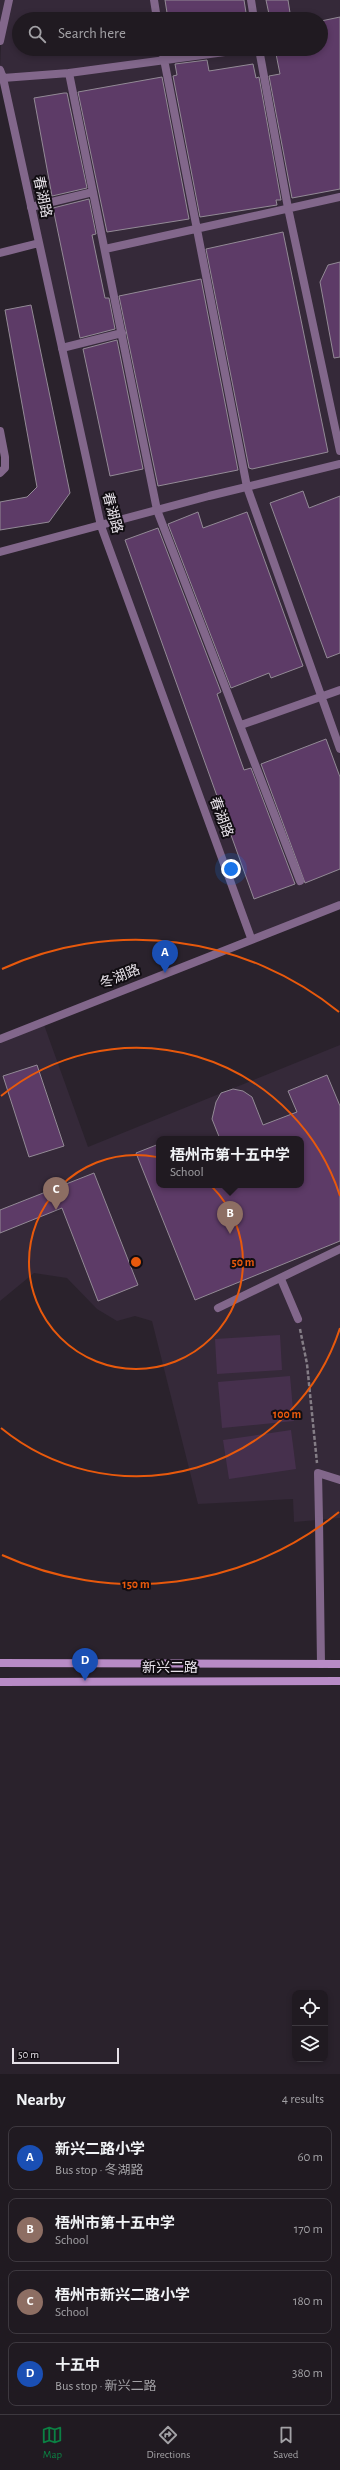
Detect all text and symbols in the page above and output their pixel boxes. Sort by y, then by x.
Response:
search box [12,12,328,56]
icon: search [26,23,48,45]
text: Search here [58,26,126,41]
street label: 春湖路 [31,175,54,219]
street label: 春湖路 [100,491,125,535]
street label: 春湖路 [207,795,236,839]
your location [221,859,241,879]
pin: A [152,940,178,973]
street label: 冬湖路 [98,962,142,991]
popup [156,1136,304,1188]
text: 梧州市第十五中学 [170,1148,290,1163]
text: School [170,1166,204,1179]
pin: C [43,1177,69,1210]
pin: B [217,1201,243,1234]
centre of rings [129,1255,143,1269]
text: 50 m [232,1256,255,1268]
text: 100 m [273,1408,301,1420]
text: 150 m [122,1578,150,1590]
pin: D [72,1648,98,1681]
street label: 新兴二路 [142,1660,198,1675]
map controls [292,1990,328,2062]
button: locate [292,1990,328,2026]
button: layers [292,2026,328,2062]
scale bar [12,2046,119,2065]
text: 50 m [18,2049,39,2060]
text: Nearby [16,2091,66,2108]
text: 4 results [282,2093,324,2106]
text: 新兴二路小学 [55,2142,145,2157]
text: A [26,2151,34,2164]
text: 60 m [297,2151,323,2164]
text: Bus stop · 冬湖路 [55,2164,144,2177]
text: 梧州市第十五中学 [55,2216,175,2231]
text: B [26,2223,34,2236]
text: 170 m [294,2223,323,2236]
text: School [55,2234,89,2247]
text: 梧州市新兴二路小学 [55,2288,190,2303]
text: C [27,2295,33,2308]
text: 180 m [293,2295,323,2308]
text: School [55,2306,89,2319]
text: 十五中 [55,2358,100,2373]
text: D [26,2367,34,2380]
text: 380 m [292,2367,323,2380]
text: Bus stop · 新兴二路 [55,2380,157,2393]
tab: Map [41,2424,63,2461]
tab: Directions [146,2424,190,2461]
tab: Saved [273,2424,298,2461]

